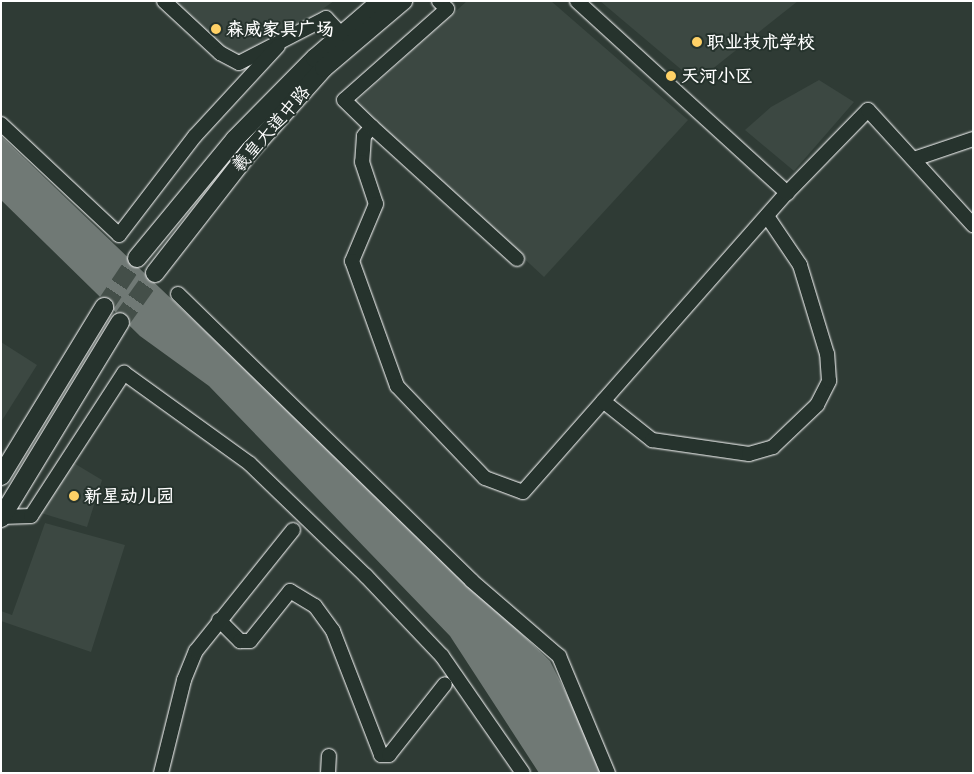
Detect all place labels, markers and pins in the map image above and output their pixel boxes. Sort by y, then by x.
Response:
place label: 森威家具广场 [226,18,334,40]
marker: 森威家具广场 [210,23,222,35]
place label: 职业技术学校 [707,31,815,53]
marker: 职业技术学校 [691,36,703,48]
place label: 天河小区 [681,65,753,87]
marker: 天河小区 [665,70,677,82]
place label: 新星动儿园 [84,485,174,507]
marker: 新星动儿园 [68,490,80,502]

